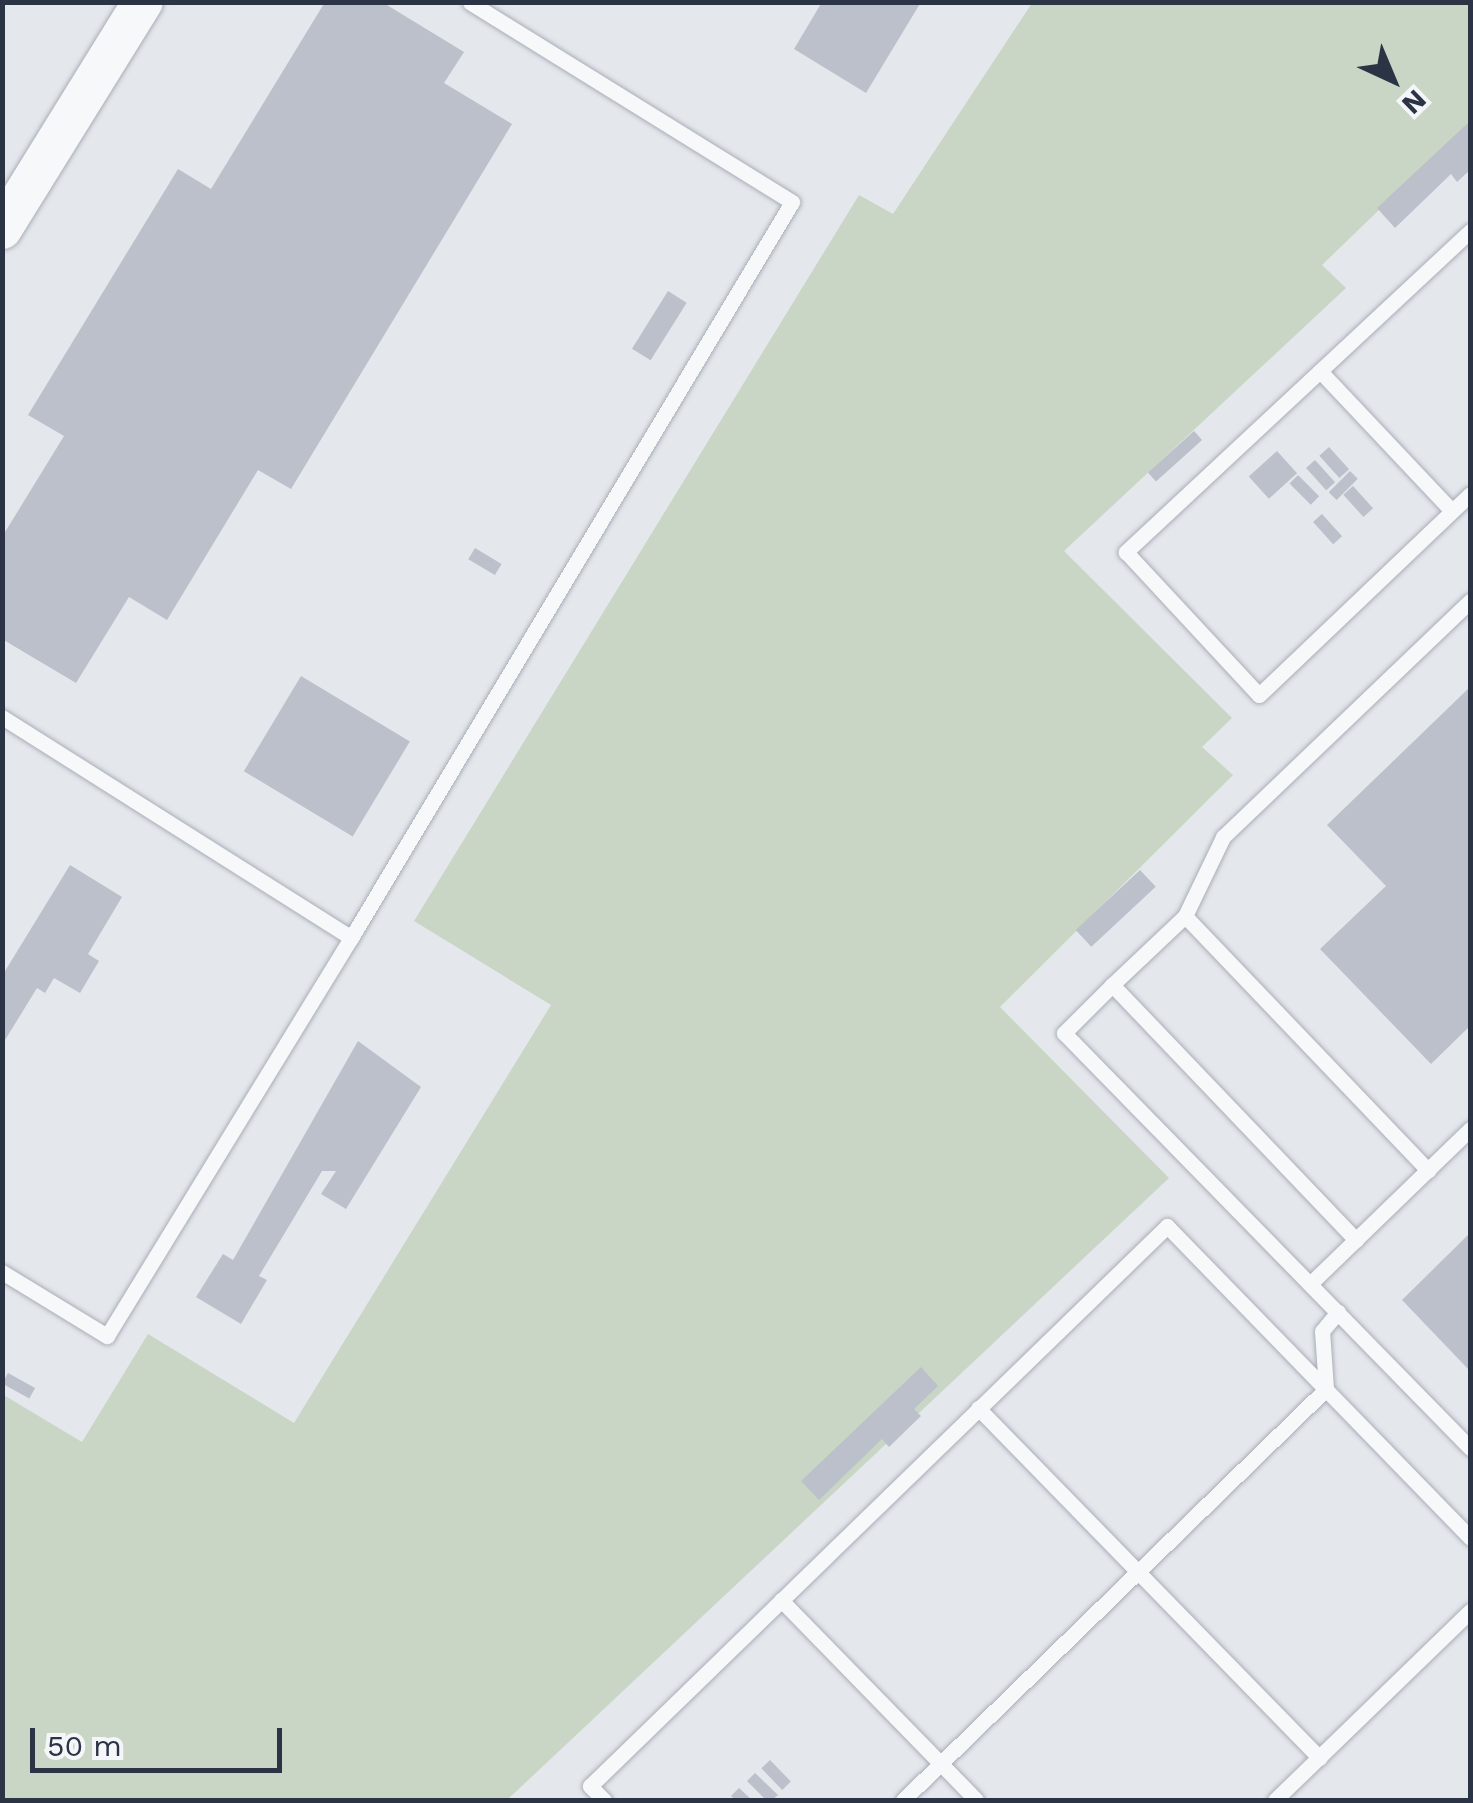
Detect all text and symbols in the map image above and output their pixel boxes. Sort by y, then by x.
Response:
north arrow [1343,30,1443,130]
text: N [1395,83,1433,121]
scale bar [35,1708,288,1770]
text: 50 m [47,1728,122,1763]

